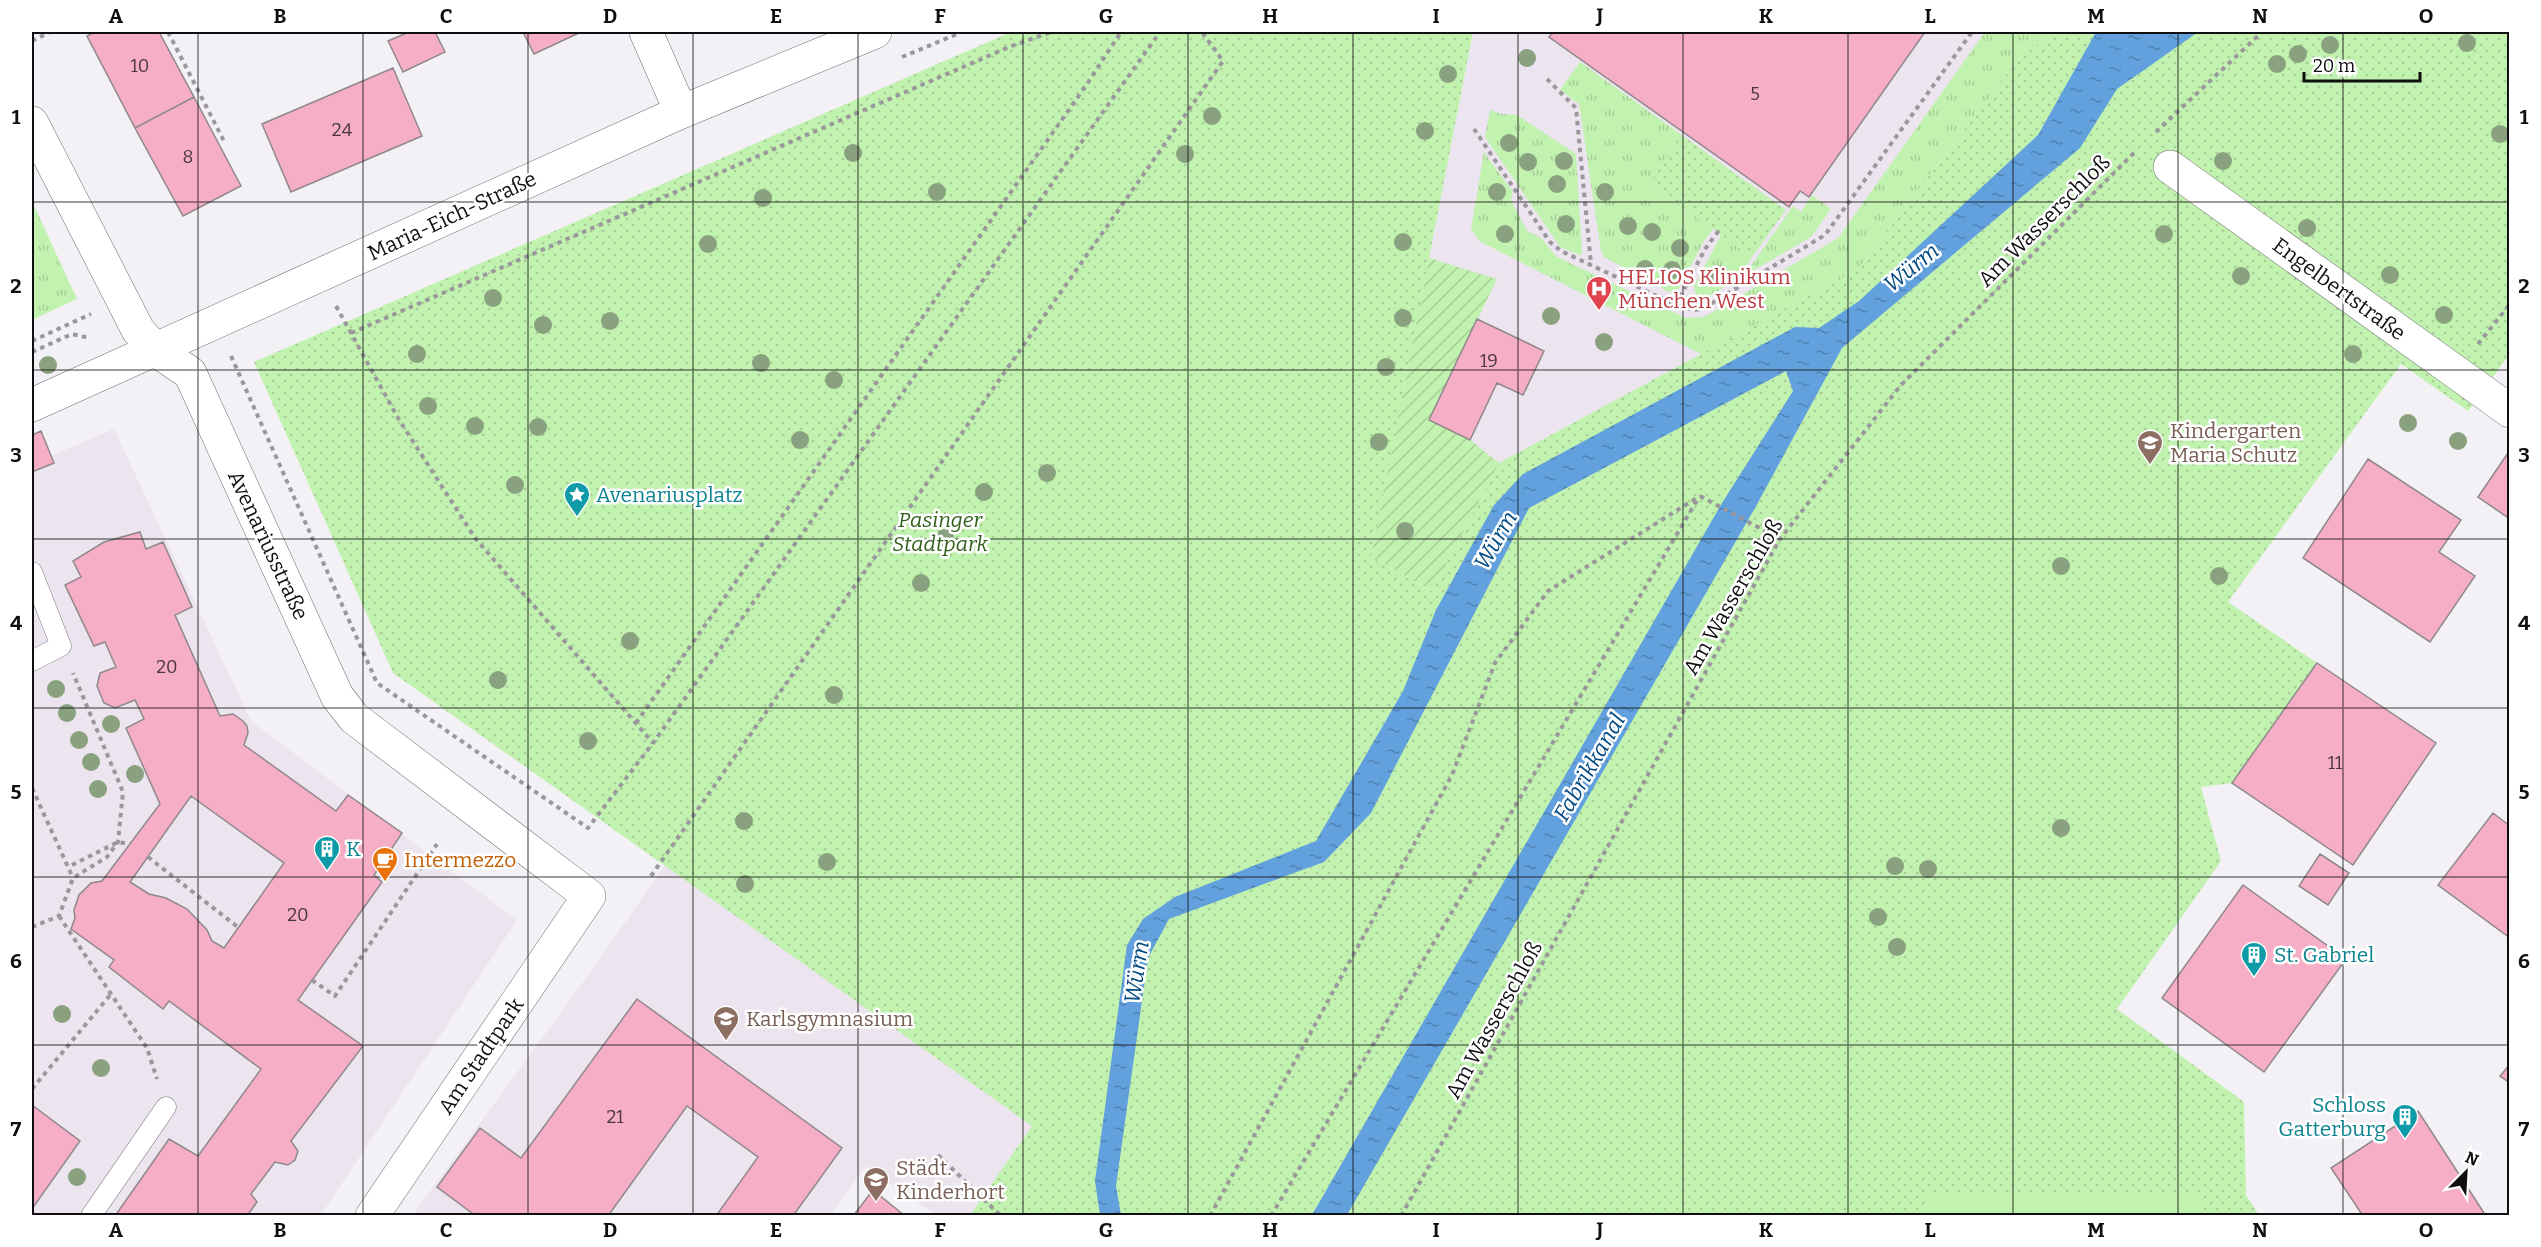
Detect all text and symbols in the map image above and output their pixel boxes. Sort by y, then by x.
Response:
text: A [109,4,124,28]
text: B [274,4,287,28]
text: C [440,4,452,28]
text: D [603,4,617,28]
text: E [770,4,782,28]
text: F [934,4,946,28]
text: G [1099,4,1113,28]
text: H [1262,4,1278,28]
text: I [1432,4,1440,28]
text: J [1596,4,1604,28]
text: K [1759,4,1774,28]
text: L [1924,4,1936,28]
text: M [2087,4,2105,28]
text: N [2252,4,2268,28]
text: O [2419,4,2433,28]
scale bar [2304,45,2420,83]
house number: 10 [131,55,149,77]
text: 20 m [2313,55,2355,77]
house number: 5 [1750,83,1760,105]
text: 1 [12,105,21,129]
text: 1 [2520,105,2529,129]
house number: 24 [332,119,353,141]
house number: 8 [183,146,193,168]
street label: Am Wasserschloß [1973,149,2116,292]
street label: Maria-Eich-Straße [364,166,540,266]
street label: Engelbertstraße [2267,232,2411,346]
water label: Würm [1878,237,1944,298]
place label: HELIOS Klinikum München West [1618,264,1790,314]
text: 2 [10,274,22,298]
hospital icon: HELIOS Klinikum München West [1584,274,1614,312]
text: 2 [2518,274,2530,298]
house number: 19 [1480,350,1498,372]
place label: Kindergarten Maria Schutz [2170,418,2301,468]
school or university icon: Kindergarten Maria Schutz [2135,428,2165,466]
text: 3 [10,443,22,467]
text: 3 [2518,443,2530,467]
street label: Avenariusstraße [222,466,314,624]
place icon: Avenariusplatz [562,480,592,518]
place label: Avenariusplatz [596,482,743,508]
water label: Würm [1468,506,1523,574]
park label: Pasinger Stadtpark [892,507,988,557]
street label: Am Wasserschloß [1678,514,1788,680]
text: 4 [10,611,22,635]
text: 4 [2518,611,2530,635]
house number: 20 [156,656,178,678]
water label: Fabrikkanal [1548,709,1631,826]
house number: 11 [2328,752,2343,774]
text: 5 [11,780,22,804]
text: 5 [2519,780,2530,804]
building icon: K [312,834,342,872]
place label: K [346,836,361,862]
cafe icon: Intermezzo [370,845,400,883]
place label: Intermezzo [404,847,516,873]
house number: 20 [287,904,309,926]
street label: Am Wasserschloß [1440,937,1548,1103]
water label: Würm [1118,939,1155,1005]
building icon: St. Gabriel [2239,940,2269,978]
place label: St. Gabriel [2274,942,2374,968]
text: 6 [10,949,22,973]
text: 6 [2518,949,2530,973]
street label: Am Stadtpark [433,993,530,1119]
school or university icon: Karlsgymnasium [711,1004,741,1042]
place label: Karlsgymnasium [746,1006,913,1032]
place label: Schloss Gatterburg [2278,1092,2386,1142]
building icon: Schloss Gatterburg [2390,1102,2420,1140]
house number: 21 [606,1106,624,1128]
text: 7 [11,1117,22,1141]
text: 7 [2519,1117,2530,1141]
north arrow [2436,1142,2496,1202]
text: N [2462,1148,2481,1170]
place label: Städt. Kinderhort [896,1155,1005,1205]
school or university icon: Städt. Kinderhort [861,1165,891,1203]
text: A [109,1218,124,1242]
text: B [274,1218,287,1242]
text: C [440,1218,452,1242]
text: D [603,1218,617,1242]
text: E [770,1218,782,1242]
text: F [934,1218,946,1242]
text: G [1099,1218,1113,1242]
text: H [1262,1218,1278,1242]
text: I [1432,1218,1440,1242]
text: J [1596,1218,1604,1242]
text: K [1759,1218,1774,1242]
text: L [1924,1218,1936,1242]
text: M [2087,1218,2105,1242]
text: N [2252,1218,2268,1242]
text: O [2419,1218,2433,1242]

